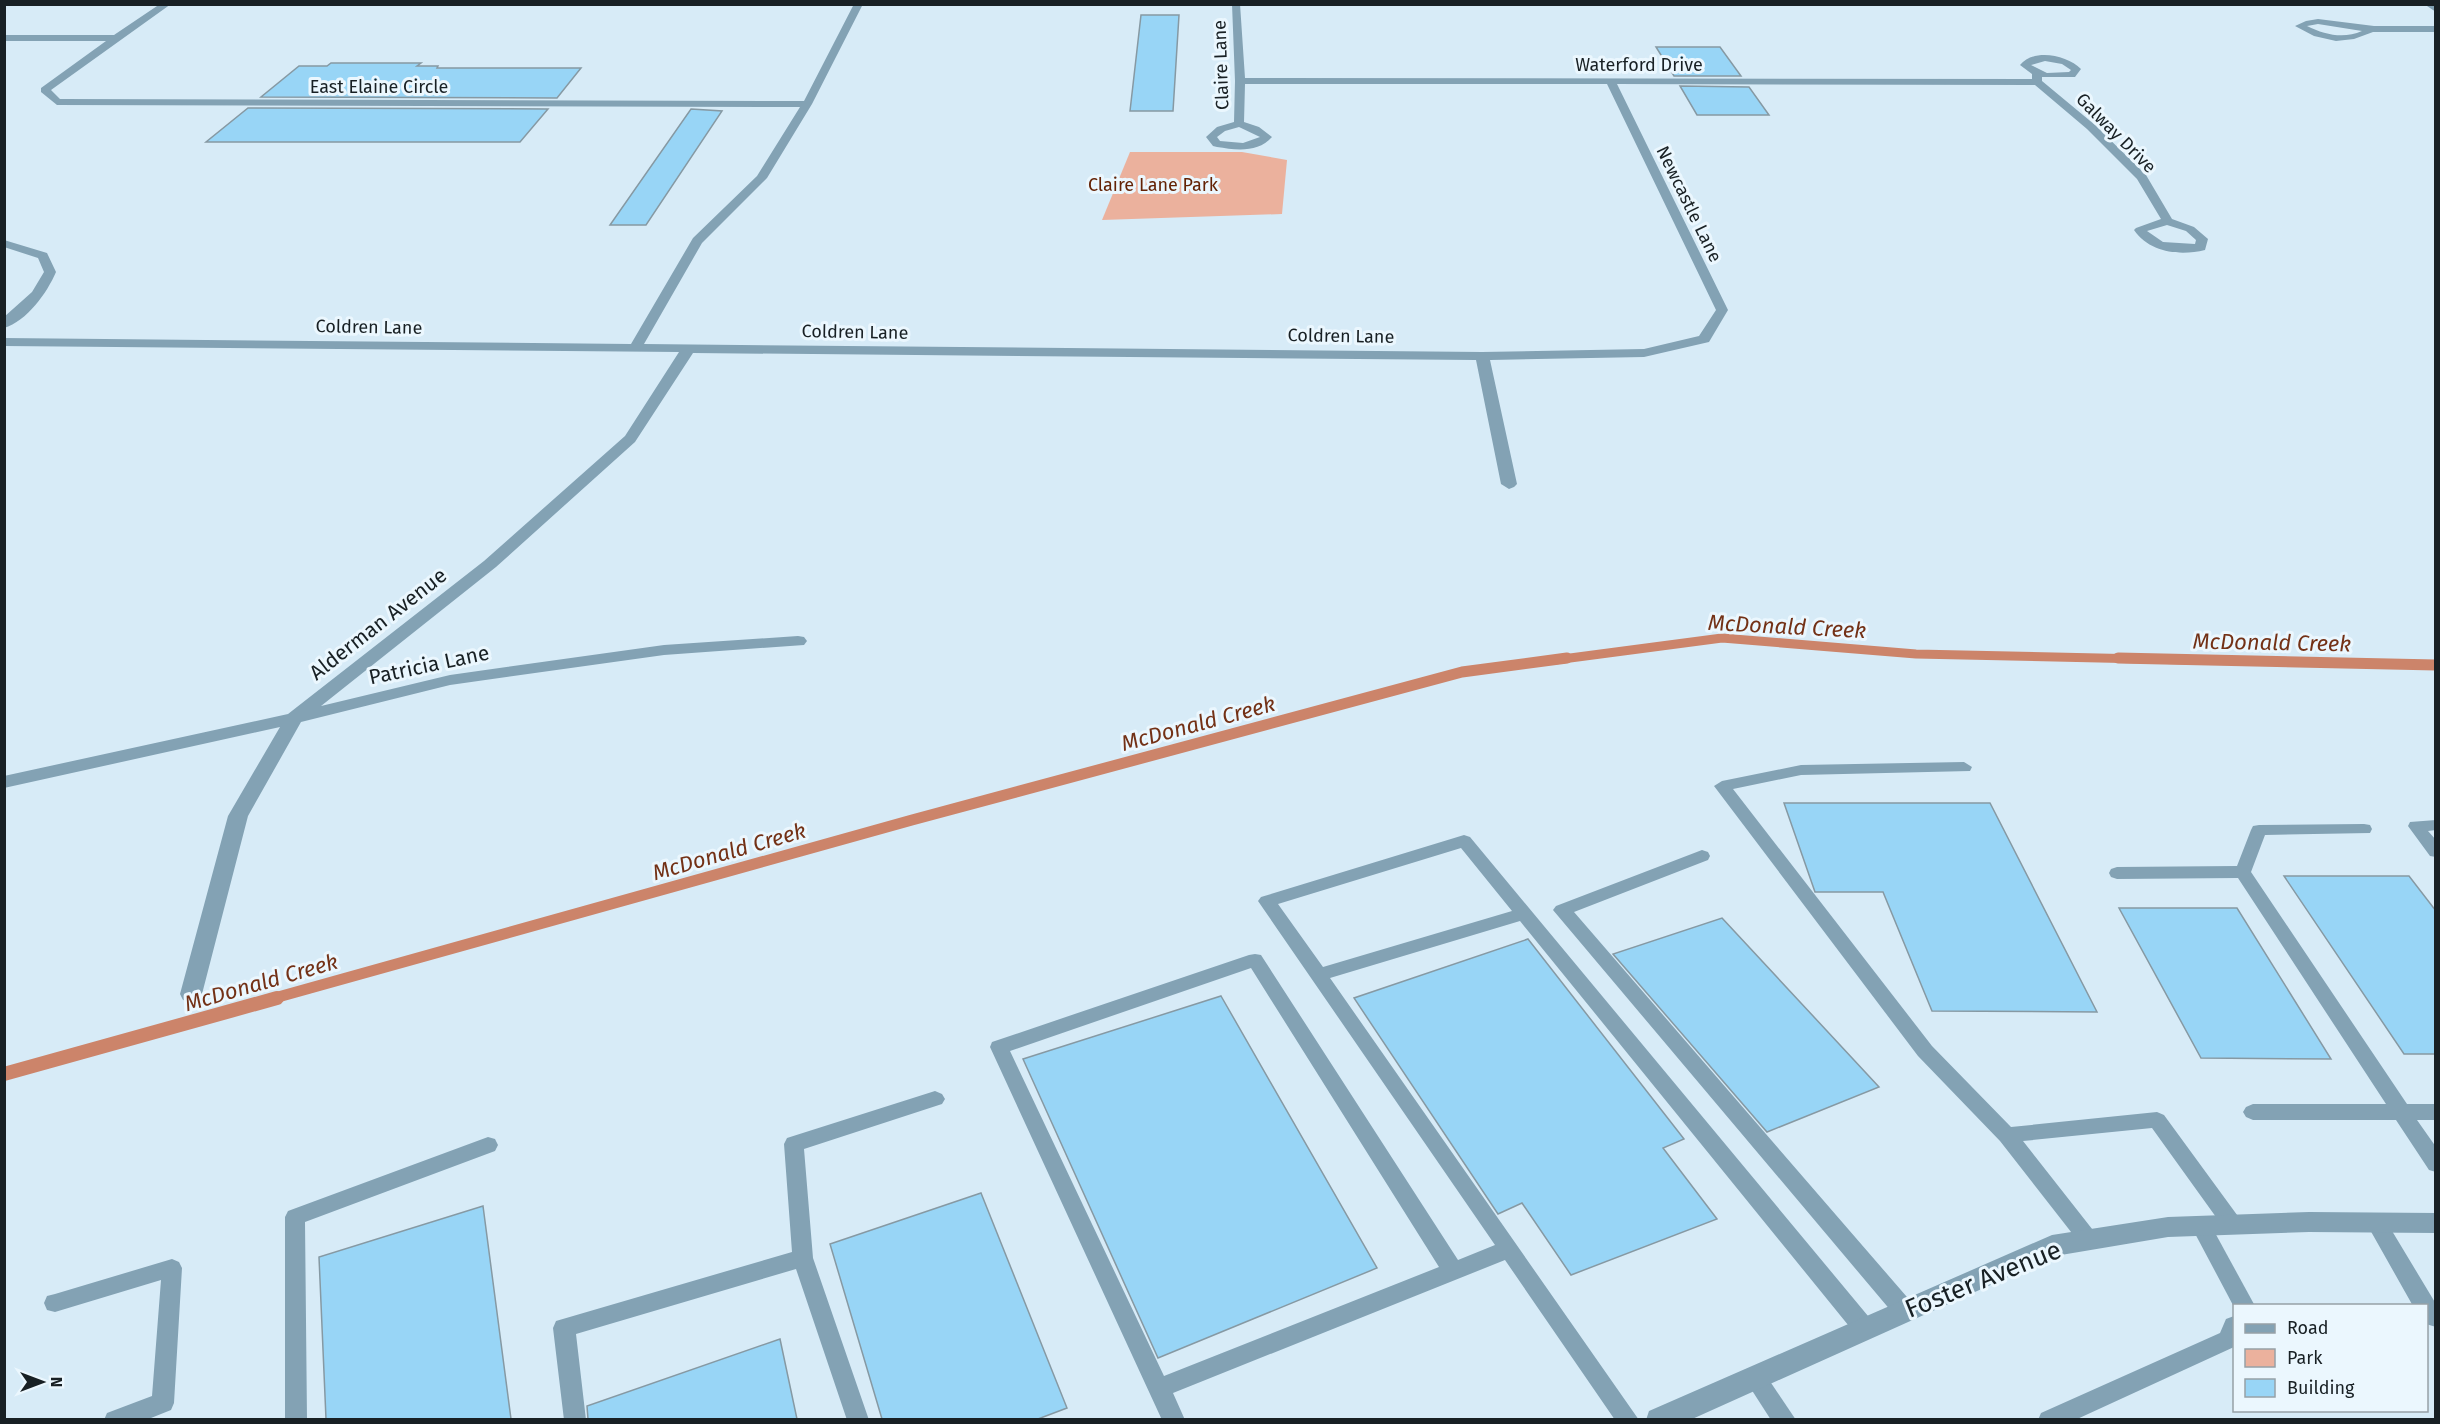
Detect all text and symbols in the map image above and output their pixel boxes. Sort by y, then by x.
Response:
street label: Claire Lane [1208,20,1234,110]
street label: Waterford Drive [1575,54,1703,76]
street label: East Elaine Circle [310,76,448,98]
street label: Galway Drive [2071,88,2161,178]
street label: Newcastle Lane [1651,142,1727,266]
park label: Claire Lane Park [1088,174,1219,196]
street label: Coldren Lane [315,315,423,339]
street label: Coldren Lane [801,320,909,344]
street label: Coldren Lane [1287,324,1395,348]
street label: Alderman Avenue [304,562,452,686]
water label: McDonald Creek [1707,609,1867,644]
water label: McDonald Creek [2193,628,2351,657]
street label: Patricia Lane [366,640,492,690]
water label: McDonald Creek [1118,690,1278,757]
water label: McDonald Creek [649,817,809,886]
water label: McDonald Creek [181,948,341,1017]
street label: Foster Avenue [1901,1234,2066,1325]
legend [2233,1304,2428,1412]
text: Road [2287,1317,2329,1339]
text: Park [2287,1347,2323,1369]
north arrow [12,1352,72,1412]
text: N [47,1377,66,1387]
text: Building [2287,1377,2355,1399]

